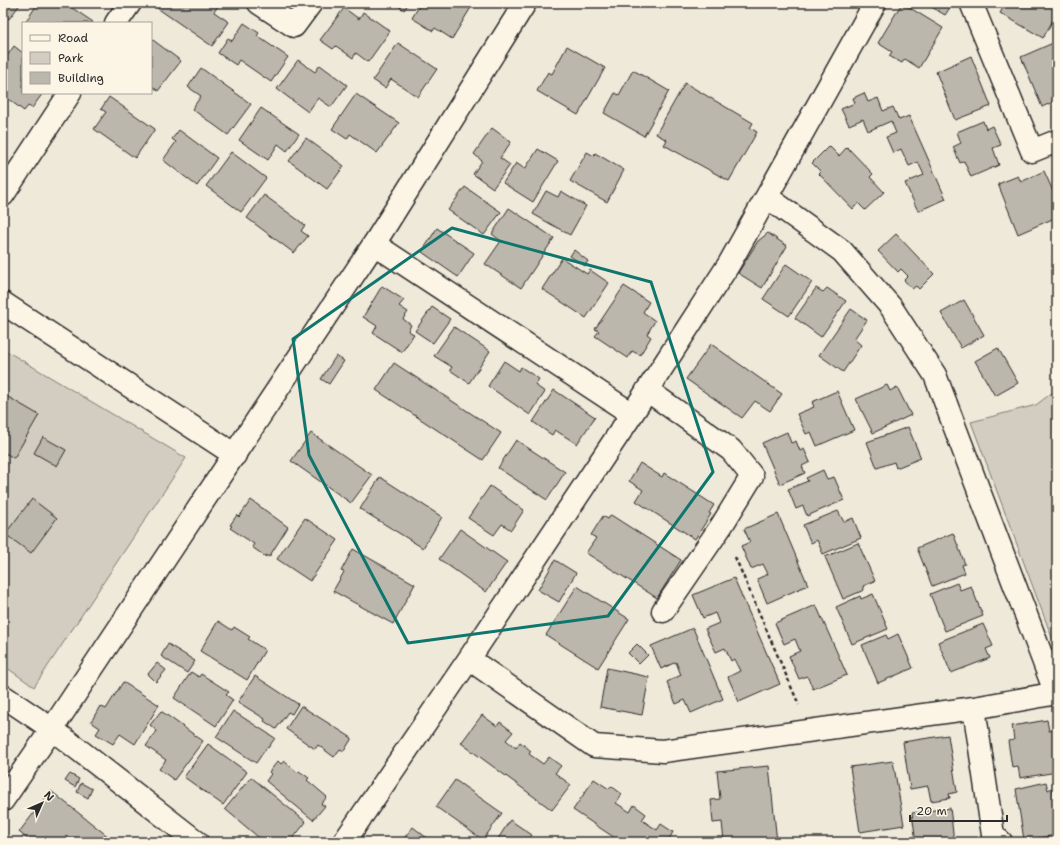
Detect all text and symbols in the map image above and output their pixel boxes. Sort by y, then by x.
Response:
legend [22,22,152,94]
text: Road [58,30,89,46]
text: Park [58,50,84,66]
text: Building [58,70,104,86]
north arrow [22,783,62,823]
text: N [40,788,57,805]
scale bar [910,797,1007,823]
text: 20 m [916,803,947,819]

